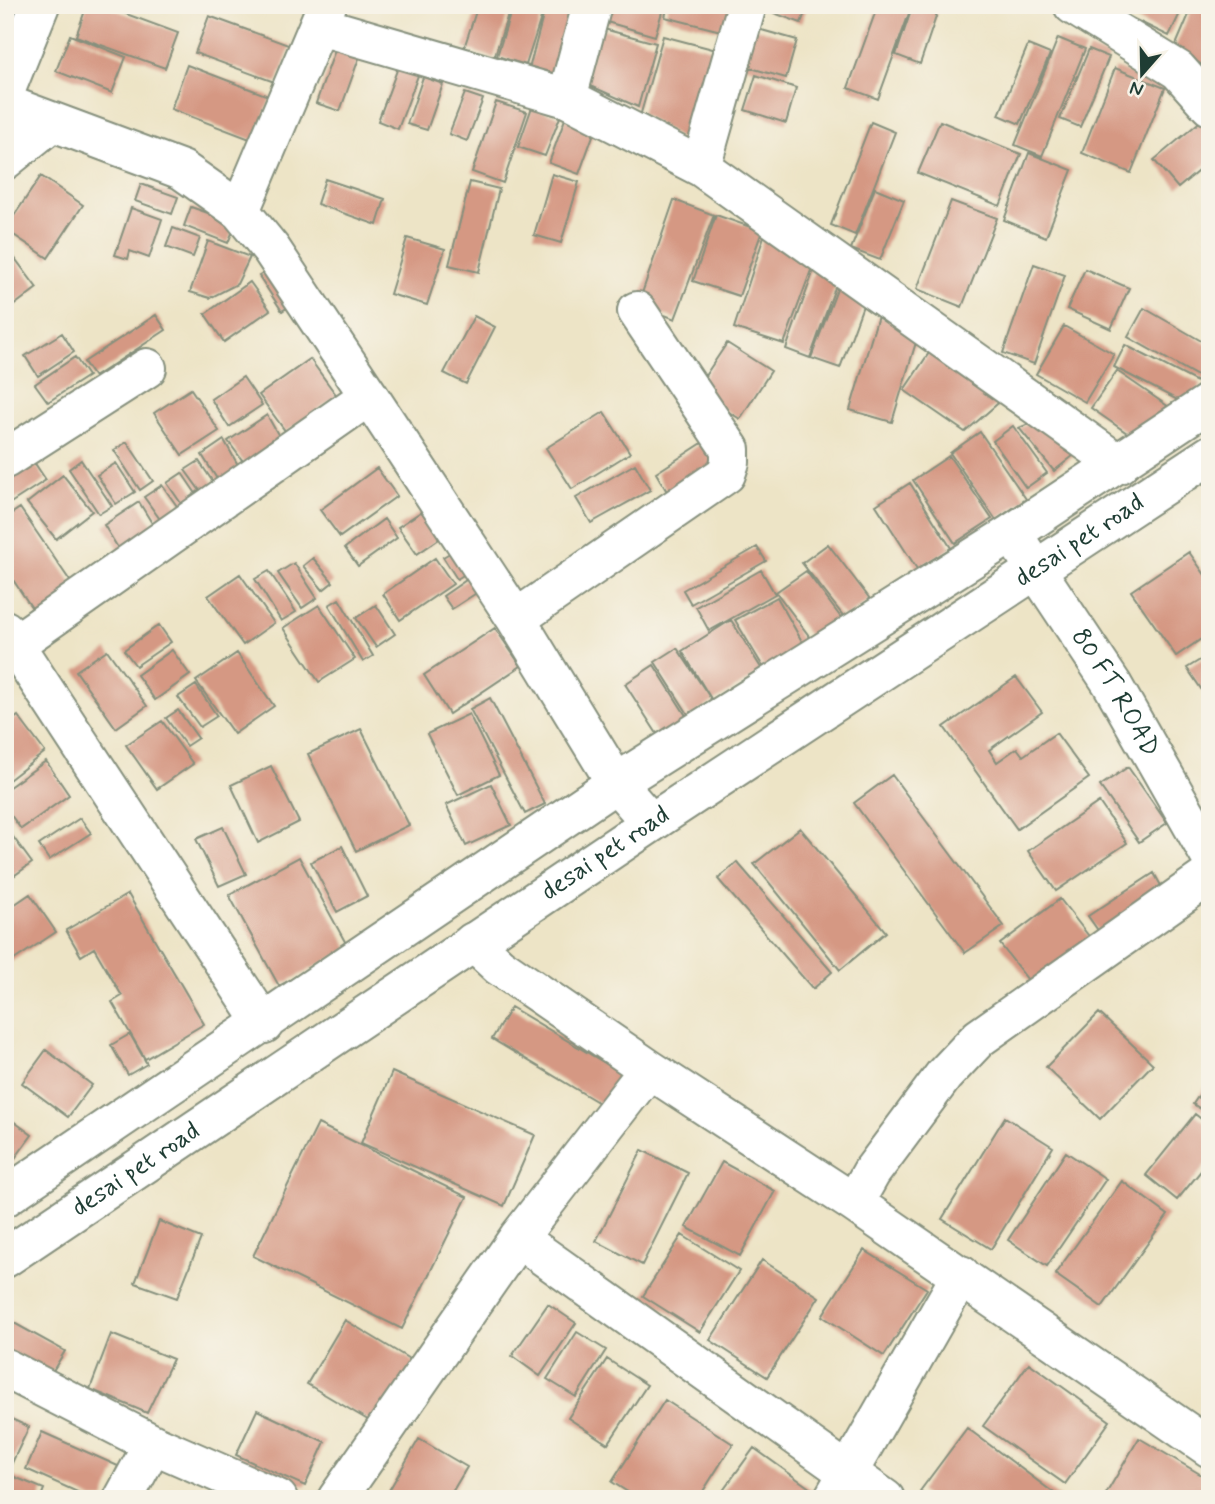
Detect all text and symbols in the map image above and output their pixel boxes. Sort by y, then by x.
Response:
north arrow [1106,38,1176,108]
text: N [1126,75,1147,102]
street label: desai pet road [1009,486,1151,596]
street label: 80 FT ROAD [1063,622,1167,763]
street label: desai pet road [535,798,676,909]
street label: desai pet road [65,1114,207,1225]

